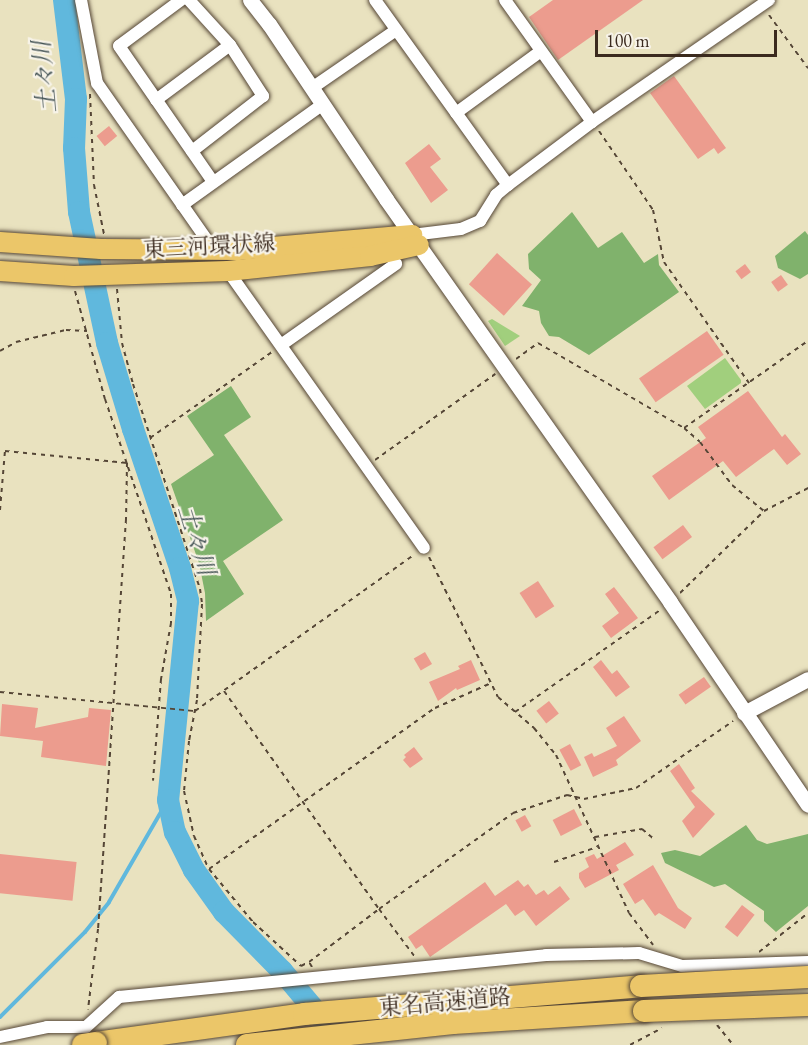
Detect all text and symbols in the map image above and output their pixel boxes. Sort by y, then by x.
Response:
scale bar [598,18,780,56]
text: 100 m [606,29,650,52]
water label: 土々川 [27,40,61,114]
street label: 東三河環状線 [142,229,276,263]
water label: 土々川 [173,501,221,579]
street label: 東名高速道路 [378,983,512,1021]

